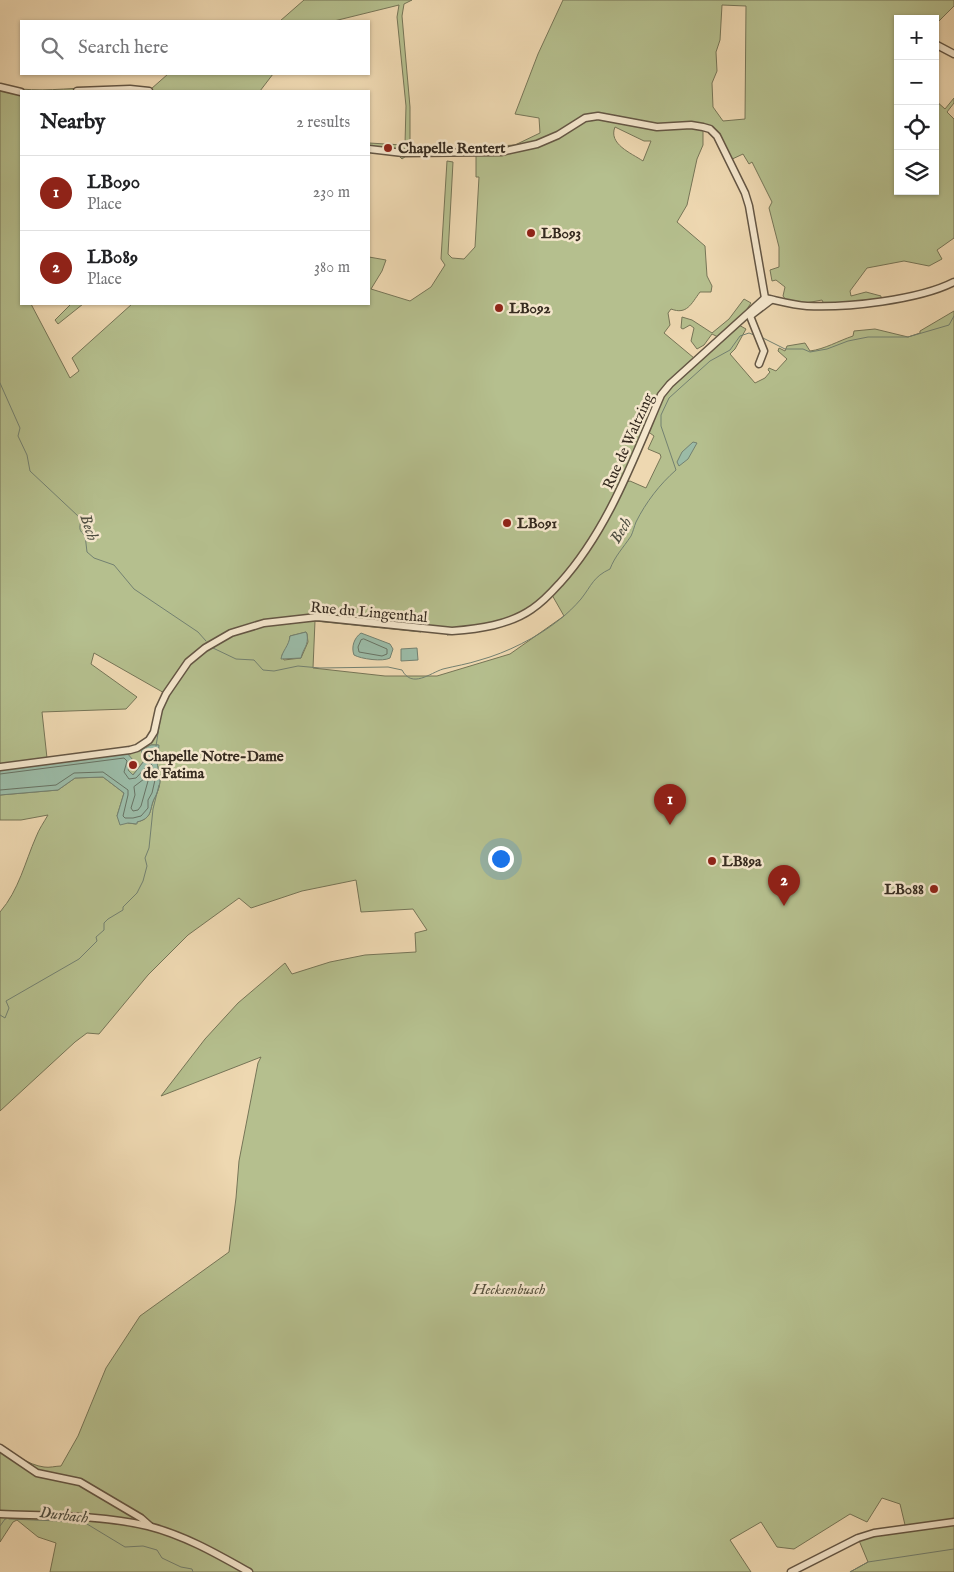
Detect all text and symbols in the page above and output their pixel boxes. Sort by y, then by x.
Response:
map controls [894,15,939,195]
button: + [894,15,939,60]
search box [20,20,370,75]
icon: search [38,34,66,62]
text: Search here [78,36,169,60]
button: − [894,60,939,105]
button: locate [894,105,939,150]
text: Nearby [40,109,105,136]
text: 2 results [296,113,350,133]
place label: Chapelle Rentert [398,139,506,158]
marker: Chapelle Rentert [382,142,394,154]
button: layers [894,150,939,195]
text: LB090 [87,171,140,195]
text: 1 [53,183,59,203]
text: 230 m [313,183,350,203]
text: Place [87,195,122,215]
place label: LB093 [541,224,581,243]
marker: LB093 [525,227,537,239]
text: LB089 [87,246,138,270]
text: 2 [52,258,60,278]
text: 380 m [314,258,350,278]
text: Place [87,270,122,290]
place label: LB092 [509,299,551,318]
marker: LB092 [493,302,505,314]
street label: Rue de Waltzing [599,389,659,492]
water label: Bech [74,512,102,544]
place label: LB091 [517,514,557,533]
water label: Bech [606,514,637,548]
marker: LB091 [501,517,513,529]
street label: Rue du Lingenthal [310,598,429,627]
place label: Chapelle Notre-Dame de Fatima [143,747,284,783]
marker: Chapelle Notre-Dame de Fatima [127,759,139,771]
pin: 1 [654,784,686,825]
your location [488,846,514,872]
place label: LB89a [722,852,762,871]
marker: LB89a [706,855,718,867]
pin: 2 [768,865,800,906]
place label: LB088 [884,880,924,899]
marker: LB088 [928,883,940,895]
park label: Hecksenbusch [472,1280,546,1299]
water label: Durbach [38,1503,90,1529]

